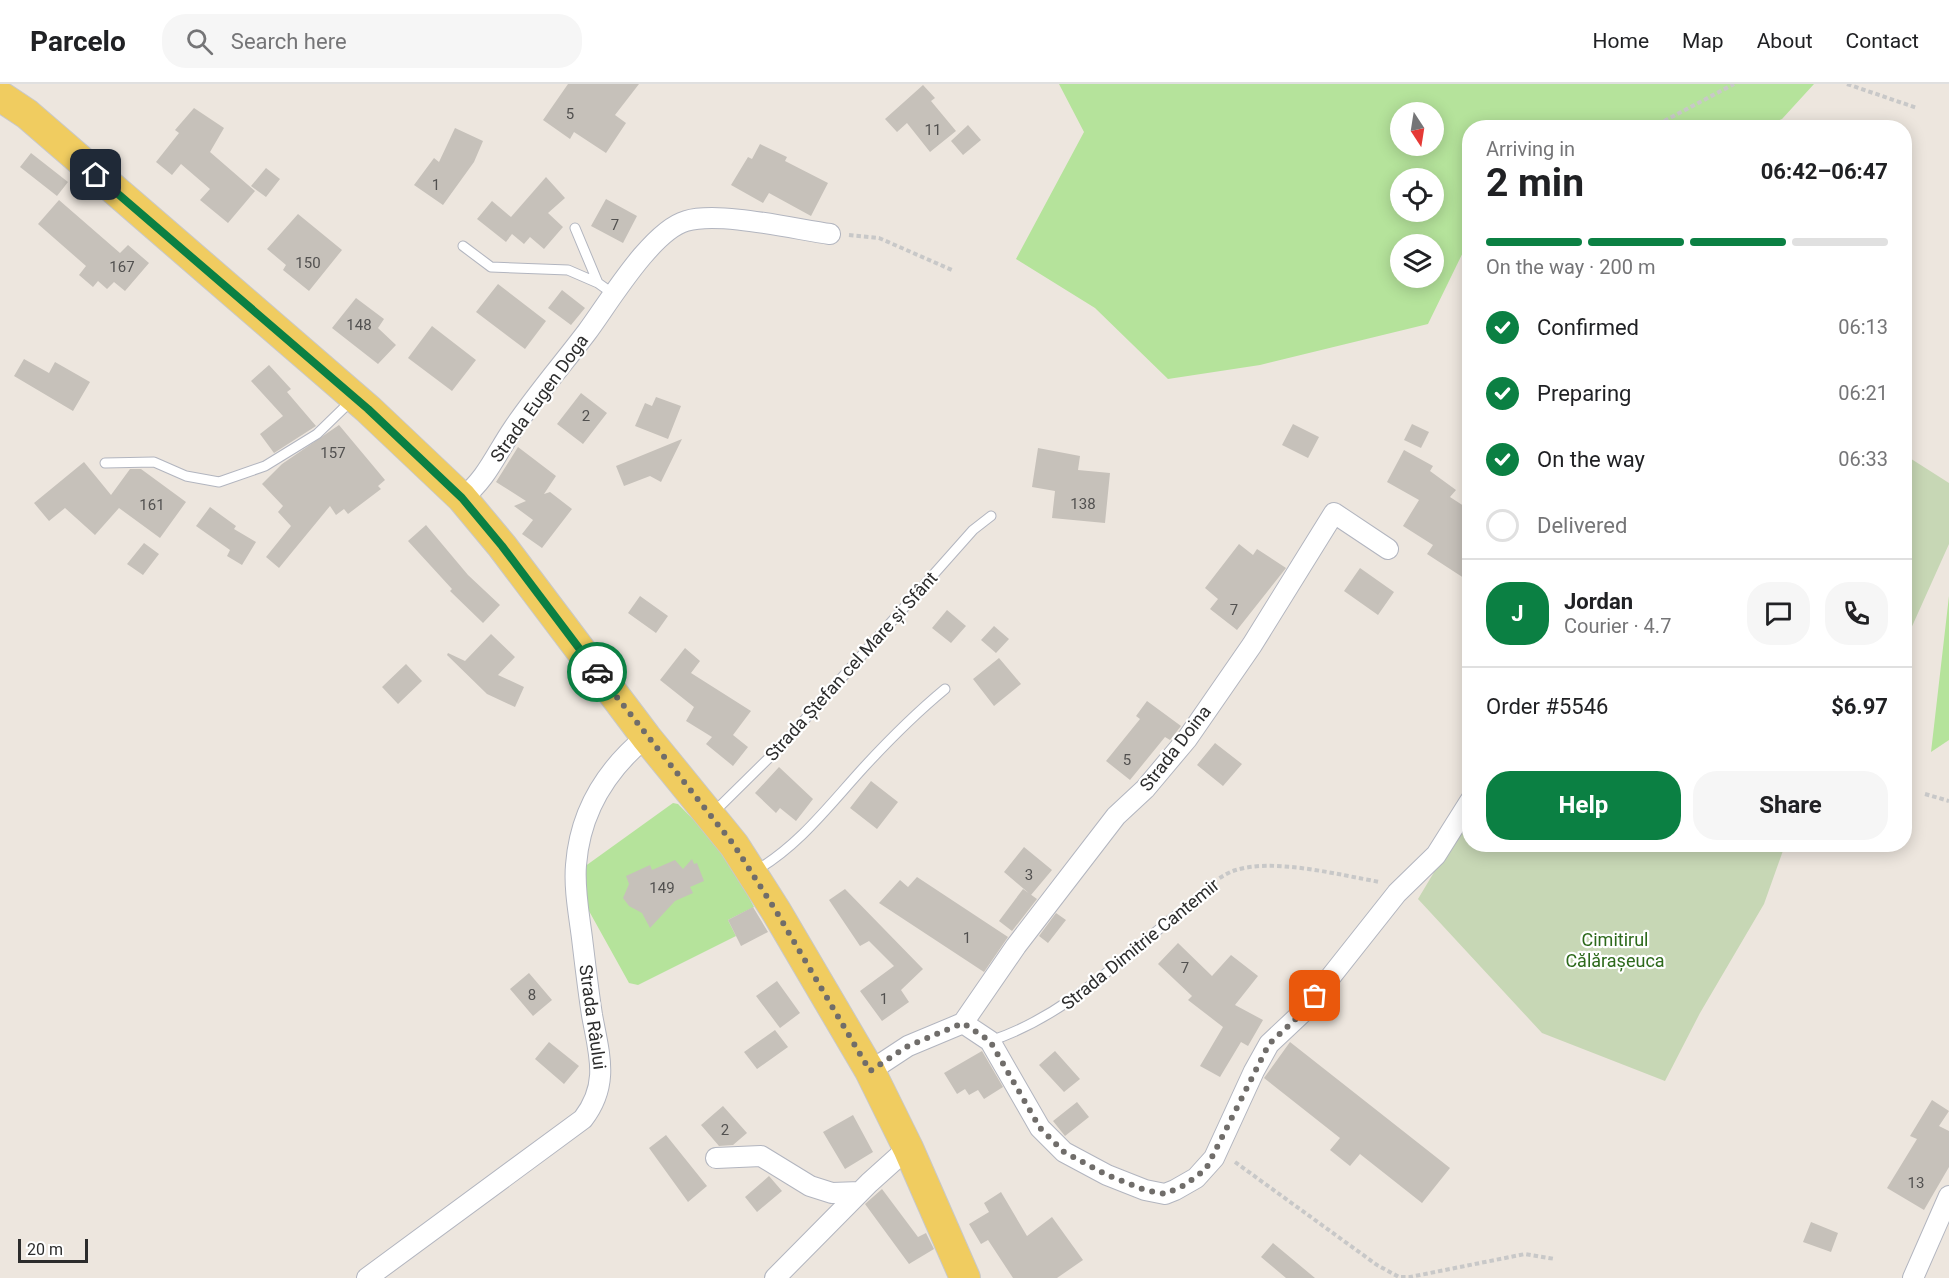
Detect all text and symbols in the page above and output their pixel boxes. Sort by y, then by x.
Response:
search box [162,14,582,68]
text: Parcelo [30,25,126,58]
icon: search [183,25,216,58]
text: Search here [231,29,347,54]
text: Home [1593,29,1649,53]
text: Map [1682,29,1724,53]
text: About [1757,29,1813,53]
text: Contact [1846,29,1919,53]
north arrow [1390,102,1444,156]
map controls [1390,102,1444,288]
house number: 5 [566,105,574,123]
house number: 11 [925,121,941,139]
text: Arriving in [1486,137,1575,161]
pin [70,149,121,200]
icon: home [79,158,112,191]
text: 06:42–06:47 [1761,159,1888,184]
text: 2 min [1486,160,1584,206]
button: locate [1390,168,1444,222]
house number: 1 [432,176,440,194]
house number: 7 [611,216,619,234]
button: layers [1390,234,1444,288]
house number: 150 [295,254,321,272]
text: On the way · 200 m [1486,255,1655,279]
house number: 167 [109,258,135,276]
icon: check [1486,311,1519,344]
text: Confirmed [1537,315,1639,340]
text: 06:13 [1838,315,1888,339]
house number: 148 [346,316,372,334]
street label: Strada Eugen Doga [486,330,592,466]
icon: check [1486,377,1519,410]
text: Preparing [1537,381,1631,406]
text: 06:21 [1838,381,1888,405]
house number: 2 [582,407,590,425]
icon: check [1486,443,1519,476]
house number: 157 [320,444,346,462]
text: On the way [1537,447,1645,472]
text: 06:33 [1838,447,1888,471]
house number: 138 [1070,495,1096,513]
house number: 161 [139,496,165,514]
text: Delivered [1537,513,1627,538]
street label: Strada Ștefan cel Mare și Sfânt [761,567,942,765]
button: chat [1747,582,1810,645]
button: phone [1825,582,1888,645]
text: Jordan [1564,589,1633,614]
house number: 7 [1230,601,1238,619]
text: J [1511,601,1524,626]
text: Courier · 4.7 [1564,614,1671,638]
courier [567,642,627,702]
icon: car [581,656,614,689]
text: Order #5546 [1486,694,1608,719]
text: $6.97 [1831,694,1888,719]
street label: Strada Doina [1135,701,1215,795]
house number: 5 [1123,751,1131,769]
button: Help [1486,771,1681,840]
button: Share [1693,771,1888,840]
house number: 3 [1025,866,1033,884]
street label: Strada Dimitrie Cantemir [1057,874,1223,1014]
house number: 149 [649,879,675,897]
house number: 1 [963,929,971,947]
park label: Cimitirul Călărașeuca [1565,929,1665,972]
house number: 7 [1181,959,1189,977]
street label: Strada Râului [575,963,611,1071]
pin [1289,970,1340,1021]
icon: bag [1298,979,1331,1012]
house number: 8 [528,986,536,1004]
house number: 1 [880,990,888,1008]
house number: 2 [721,1121,729,1139]
house number: 13 [1908,1174,1924,1192]
scale bar [18,1236,88,1264]
text: 20 m [27,1240,63,1259]

